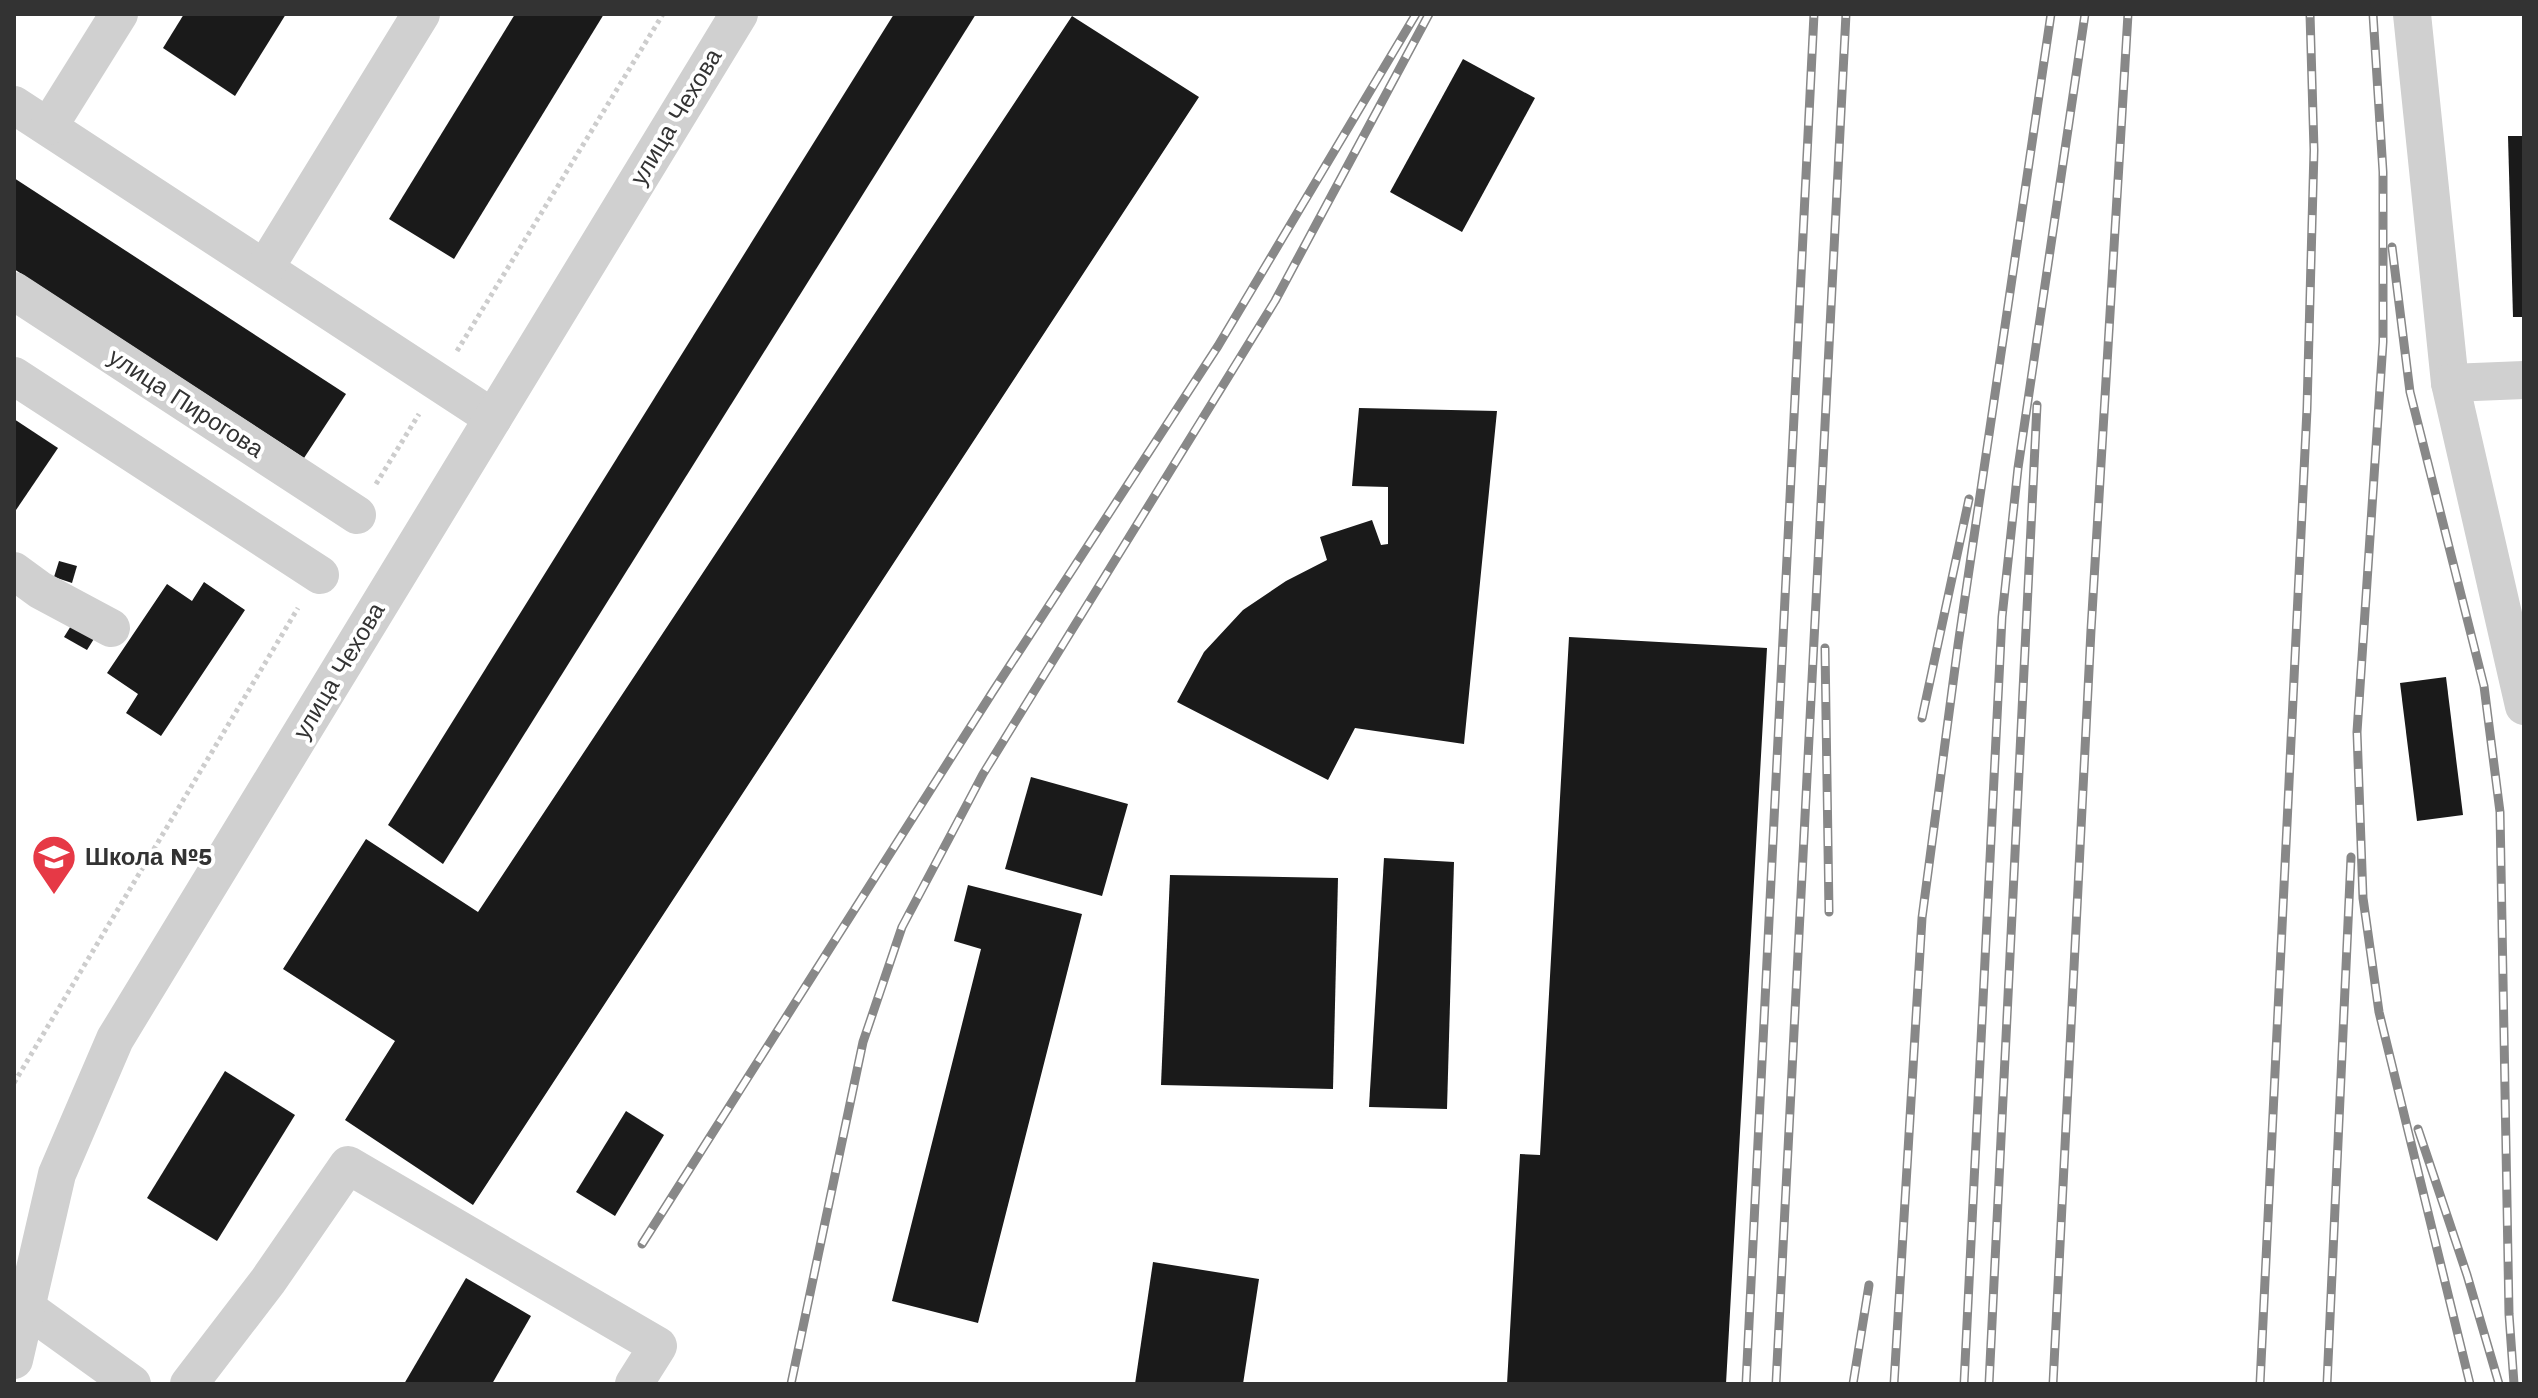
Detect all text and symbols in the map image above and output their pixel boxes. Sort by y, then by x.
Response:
street label: улица Чехова [624,43,728,190]
street label: улица Пирогова [103,343,269,464]
street label: улица Чехова [287,597,391,744]
school or university icon: Школа №5 [30,833,78,896]
place label: Школа №5 [85,843,212,871]

